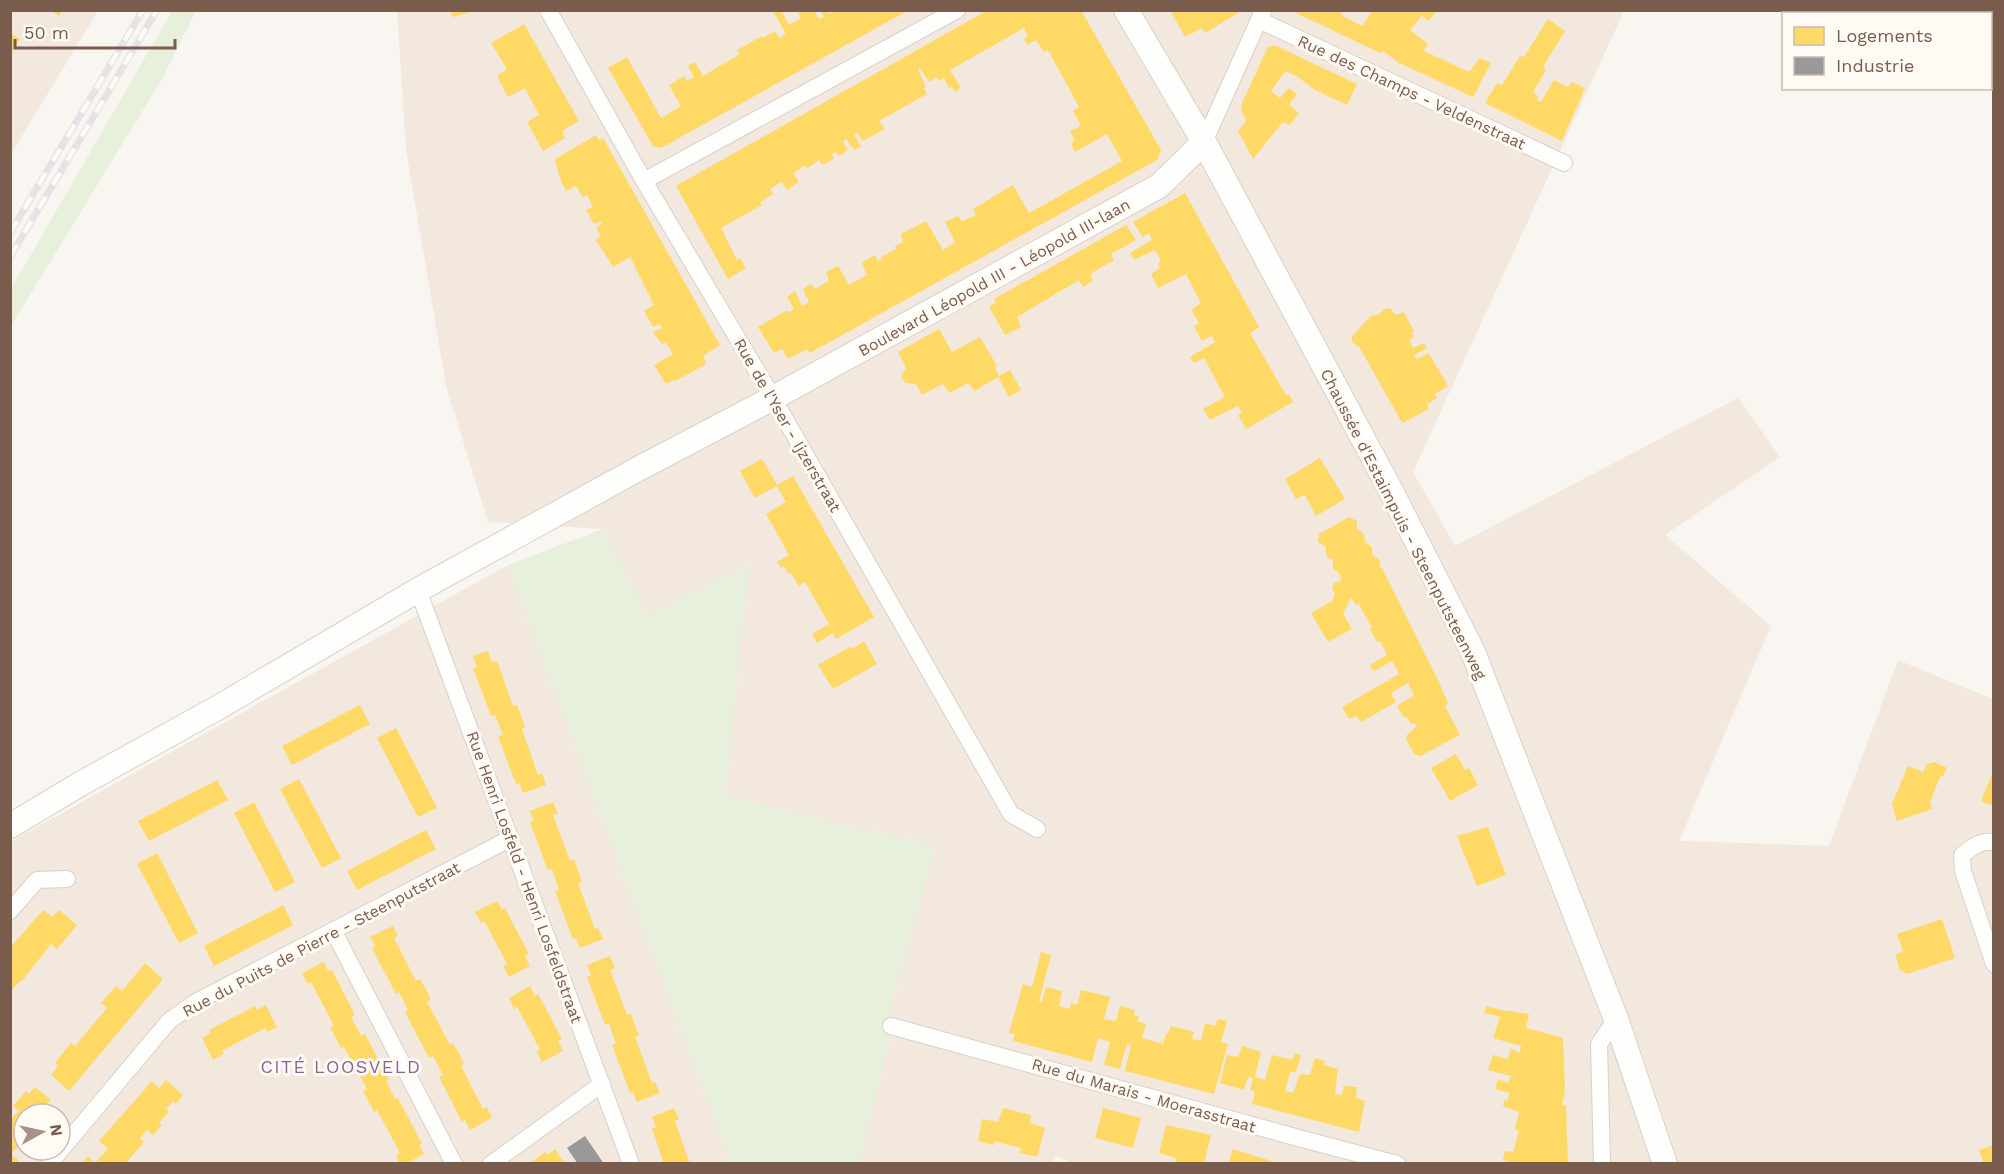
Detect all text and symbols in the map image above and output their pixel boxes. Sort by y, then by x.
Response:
scale bar [15,12,176,50]
legend [1782,12,1992,90]
text: 50 m [24,22,69,43]
text: Logements [1836,25,1933,46]
street label: Rue des Champs - Veldenstraat [1295,31,1529,154]
text: Industrie [1836,55,1914,76]
street label: Boulevard Léopold III - Léopold III-laan [855,195,1133,360]
street label: Rue de l'Yser - Ijzerstraat [730,335,845,516]
street label: Chaussée d'Estaimpuis - Steenputsteenweg [1317,366,1491,683]
street label: Rue Henri Losfeld - Henri Losfeldstraat [463,729,586,1026]
street label: Rue du Puits de Pierre - Steenputstraat [179,858,464,1021]
street label: Rue du Marais - Moerasstraat [1030,1054,1258,1137]
district label: CITÉ LOOSVELD [260,1056,422,1077]
north arrow [12,1102,72,1162]
text: N [46,1123,67,1137]

